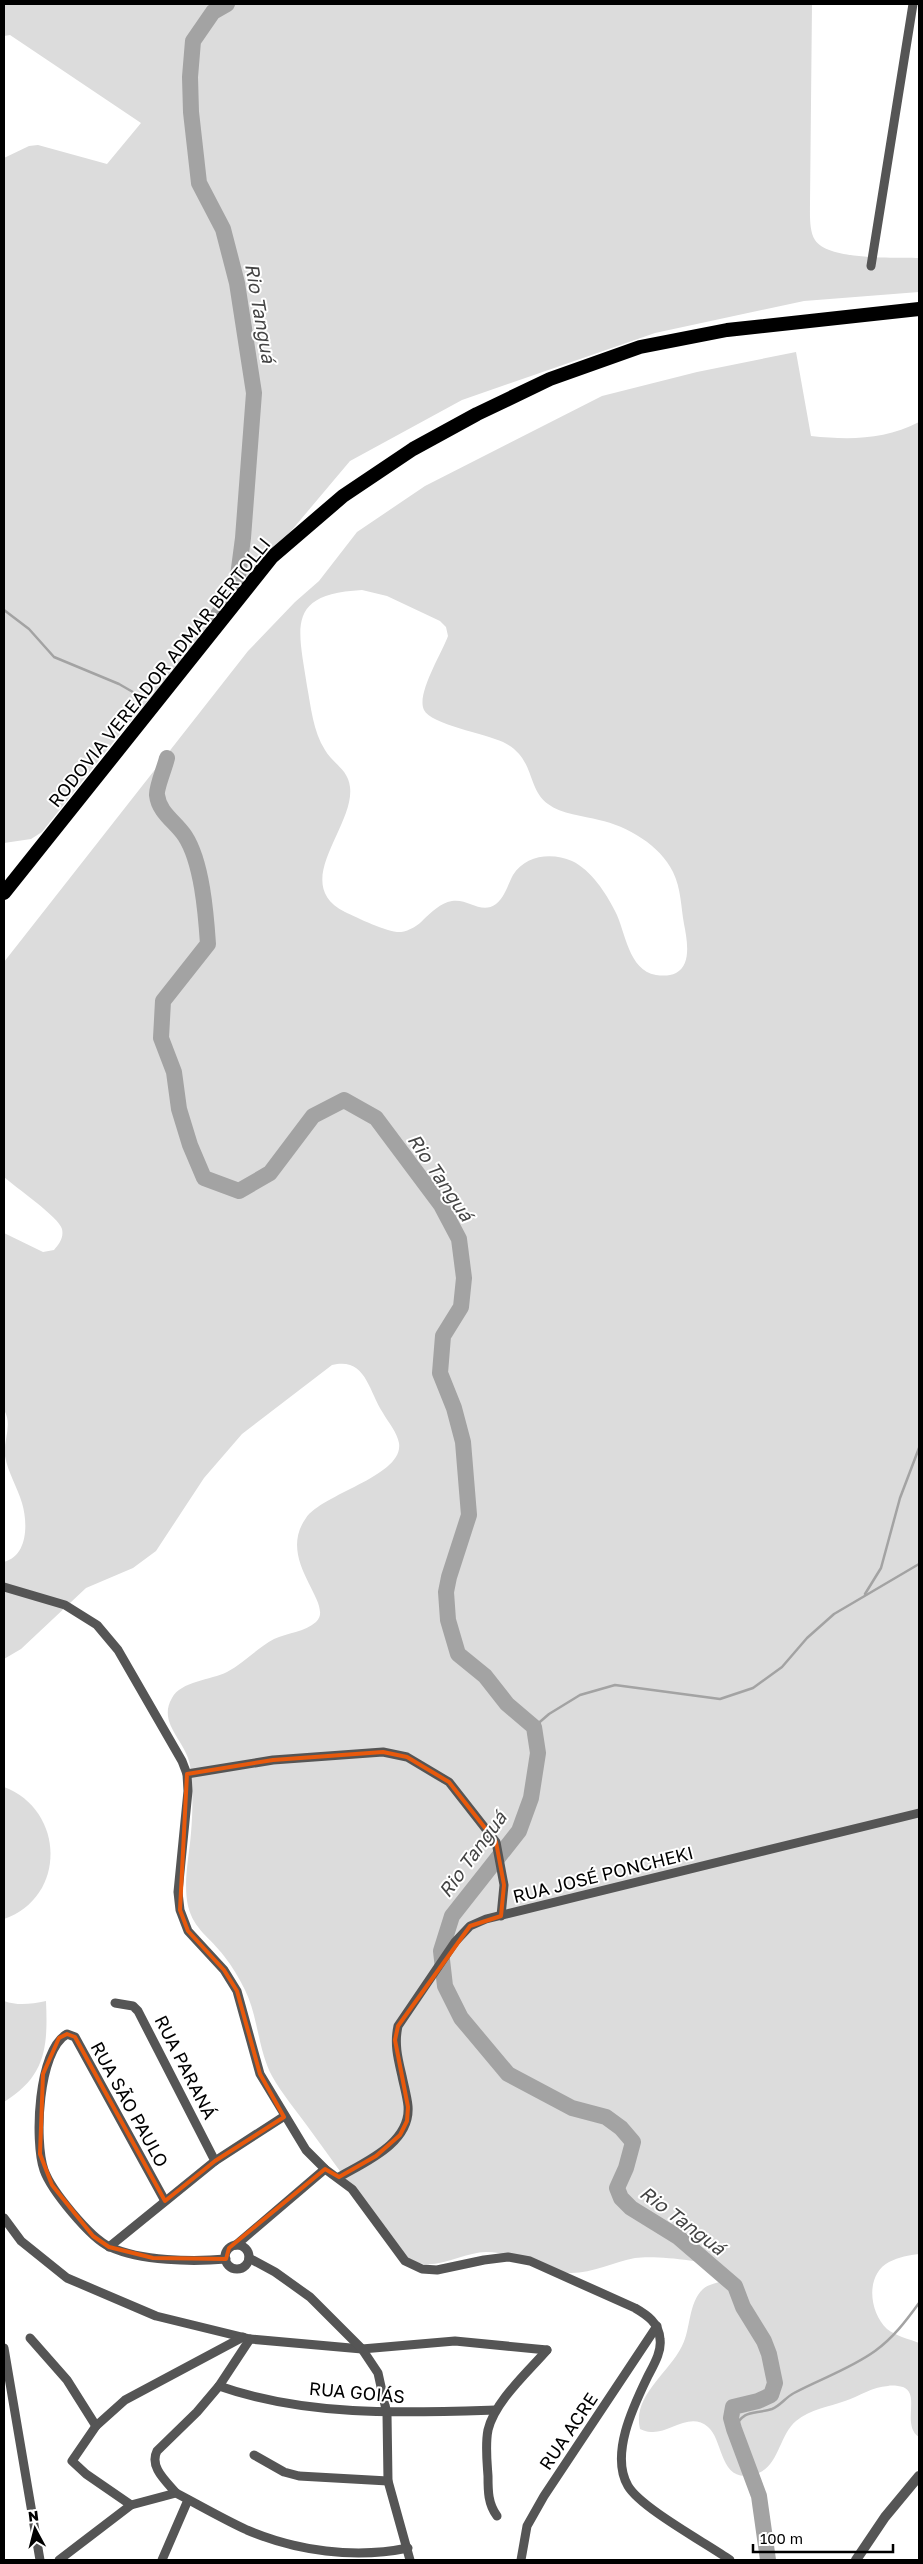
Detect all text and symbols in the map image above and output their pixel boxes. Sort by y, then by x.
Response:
water label: Rio Tanguá [241,261,281,367]
street label: RODOVIA VEREADOR ADMAR BERTOLLI [43,533,275,811]
water label: Rio Tanguá [403,1129,480,1227]
water label: Rio Tanguá [433,1805,512,1901]
street label: RUA JOSÉ PONCHEKI [510,1841,696,1907]
street label: RUA PARANÁ [150,2011,222,2123]
street label: RUA SÃO PAULO [86,2037,174,2171]
water label: Rio Tanguá [636,2181,732,2261]
street label: RUA GOIÁS [308,2377,406,2407]
street label: RUA ACRE [534,2388,602,2474]
north arrow [10,2504,60,2554]
text: N [27,2507,40,2525]
scale bar [753,2522,893,2554]
text: 100 m [760,2529,803,2547]

